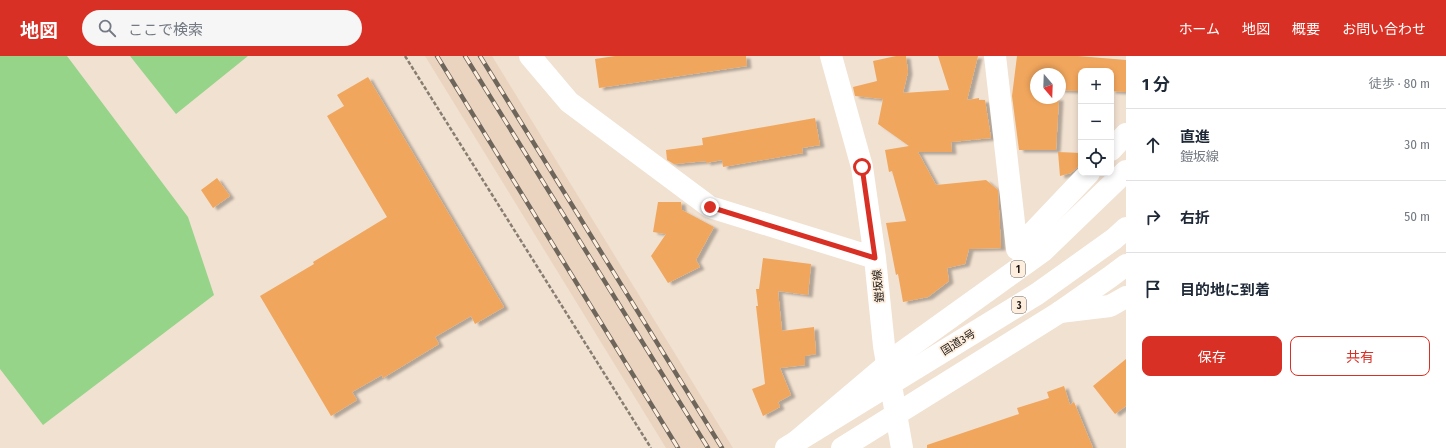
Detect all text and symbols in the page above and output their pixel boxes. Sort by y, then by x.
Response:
search box [82,10,362,46]
icon: search [96,17,118,39]
text: 地図 [20,19,58,42]
text: ここで検索 [128,21,203,39]
text: ホーム [1178,21,1220,38]
text: 地図 [1242,21,1270,38]
text: 概要 [1292,21,1320,38]
text: お問い合わせ [1342,21,1426,38]
north arrow [1030,68,1066,104]
map controls [1078,68,1114,176]
button: + [1078,68,1114,104]
text: 1 分 [1142,74,1170,95]
text: 徒歩 · 80 m [1369,76,1430,91]
button: − [1078,104,1114,140]
text: 直進 [1180,128,1210,146]
icon: ahead [1142,134,1164,156]
text: 30 m [1404,137,1430,152]
button: locate [1078,140,1114,176]
text: 鎧坂線 [1180,149,1219,164]
route start [853,158,871,176]
route end [701,198,719,216]
icon: right [1142,206,1164,228]
text: 右折 [1180,209,1210,227]
text: 50 m [1404,209,1430,224]
road number: 1 [1011,261,1025,277]
street label: 鎧坂線 [870,269,887,303]
icon: arrive [1142,278,1164,300]
text: 目的地に到着 [1180,281,1270,299]
road number: 3 [1012,297,1026,313]
street label: 国道3号 [939,327,978,358]
button: 保存 [1142,336,1282,376]
button: 共有 [1290,336,1430,376]

